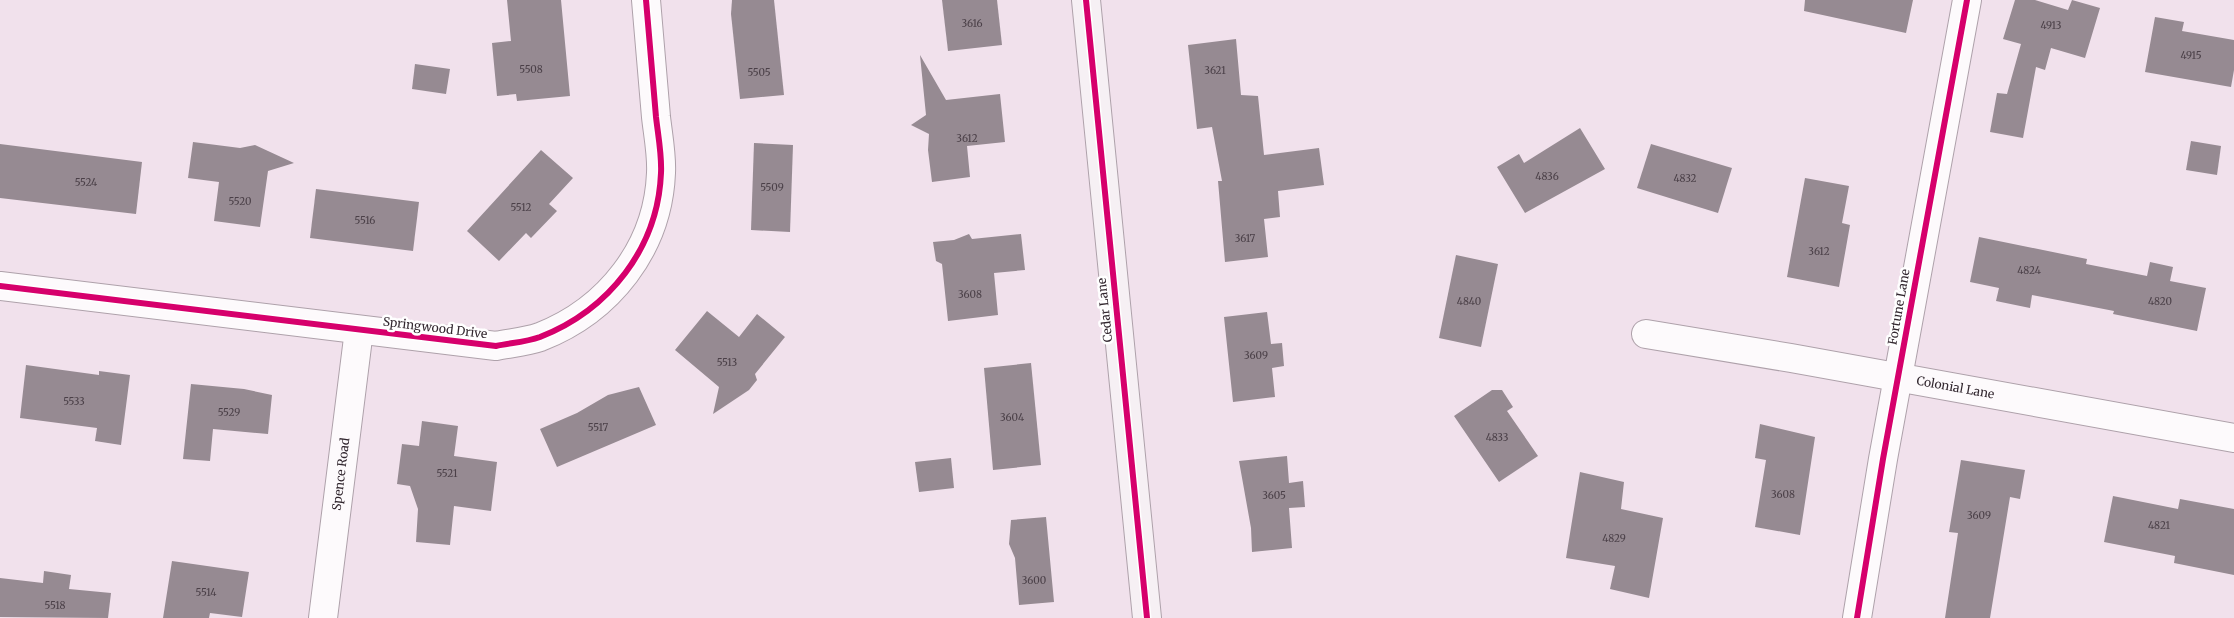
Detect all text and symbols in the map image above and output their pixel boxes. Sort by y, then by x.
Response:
house number: 3616 [961,17,983,30]
house number: 4913 [2040,19,2062,32]
house number: 4915 [2180,49,2202,62]
house number: 5508 [519,63,543,76]
house number: 3621 [1204,64,1226,77]
house number: 5505 [747,66,771,79]
house number: 3612 [956,132,978,145]
house number: 4836 [1535,170,1559,183]
house number: 4832 [1673,172,1697,185]
house number: 5524 [75,176,97,189]
house number: 5509 [760,181,784,194]
house number: 5520 [229,195,251,208]
house number: 5512 [511,201,532,214]
house number: 5516 [355,214,375,227]
house number: 3617 [1235,232,1256,245]
house number: 3612 [1808,245,1830,258]
house number: 4824 [2017,264,2041,277]
street label: Fortune Lane [1884,268,1913,346]
street label: Cedar Lane [1094,277,1115,343]
house number: 3608 [958,288,982,301]
house number: 4840 [1457,295,1481,308]
house number: 4820 [2148,295,2172,308]
street label: Springwood Drive [382,314,488,341]
house number: 3609 [1244,349,1268,362]
house number: 5513 [717,356,738,369]
street label: Colonial Lane [1915,373,1996,402]
house number: 5533 [63,395,85,408]
house number: 5529 [218,406,240,419]
house number: 3604 [1000,411,1024,424]
house number: 5517 [588,421,608,434]
house number: 4833 [1486,431,1509,444]
street label: Spence Road [329,437,352,511]
house number: 5521 [437,467,458,480]
house number: 3608 [1771,488,1795,501]
house number: 3605 [1262,489,1286,502]
house number: 3609 [1967,509,1991,522]
house number: 4821 [2148,519,2170,532]
house number: 4829 [1602,532,1626,545]
house number: 3600 [1022,574,1046,587]
house number: 5514 [196,586,216,599]
house number: 5518 [45,599,65,612]

